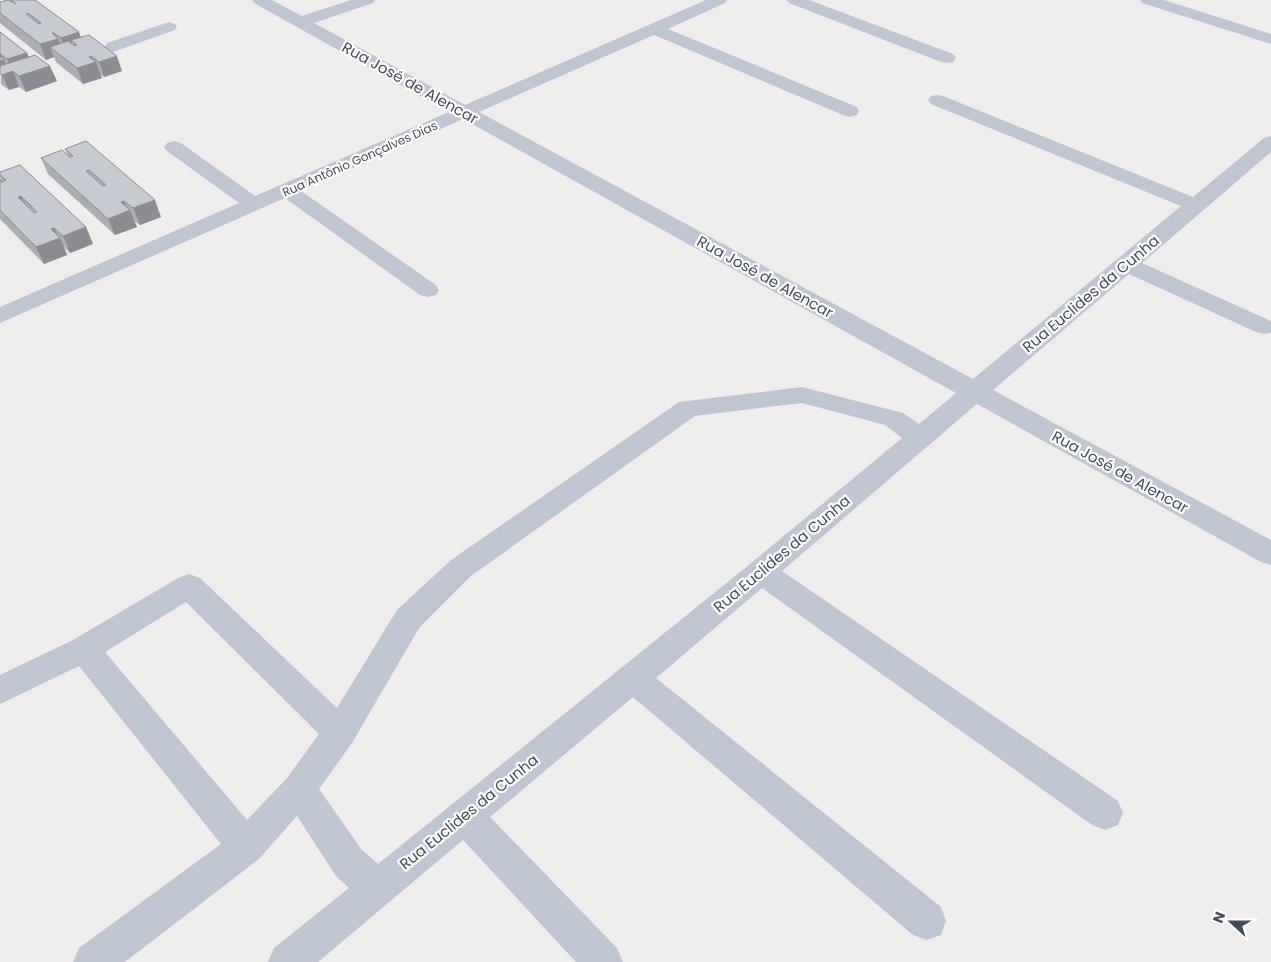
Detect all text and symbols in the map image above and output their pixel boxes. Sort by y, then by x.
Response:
street label: Rua José de Alencar [338,36,482,129]
street label: Rua Antônio Gonçalves Dias [280,117,440,200]
street label: Rua José de Alencar [693,230,837,323]
street label: Rua Euclides da Cunha [1018,230,1164,357]
street label: Rua José de Alencar [1048,425,1192,518]
street label: Rua Euclides da Cunha [709,490,855,617]
street label: Rua Euclides da Cunha [395,749,542,874]
north arrow [1206,897,1256,947]
text: N [1208,909,1230,926]

